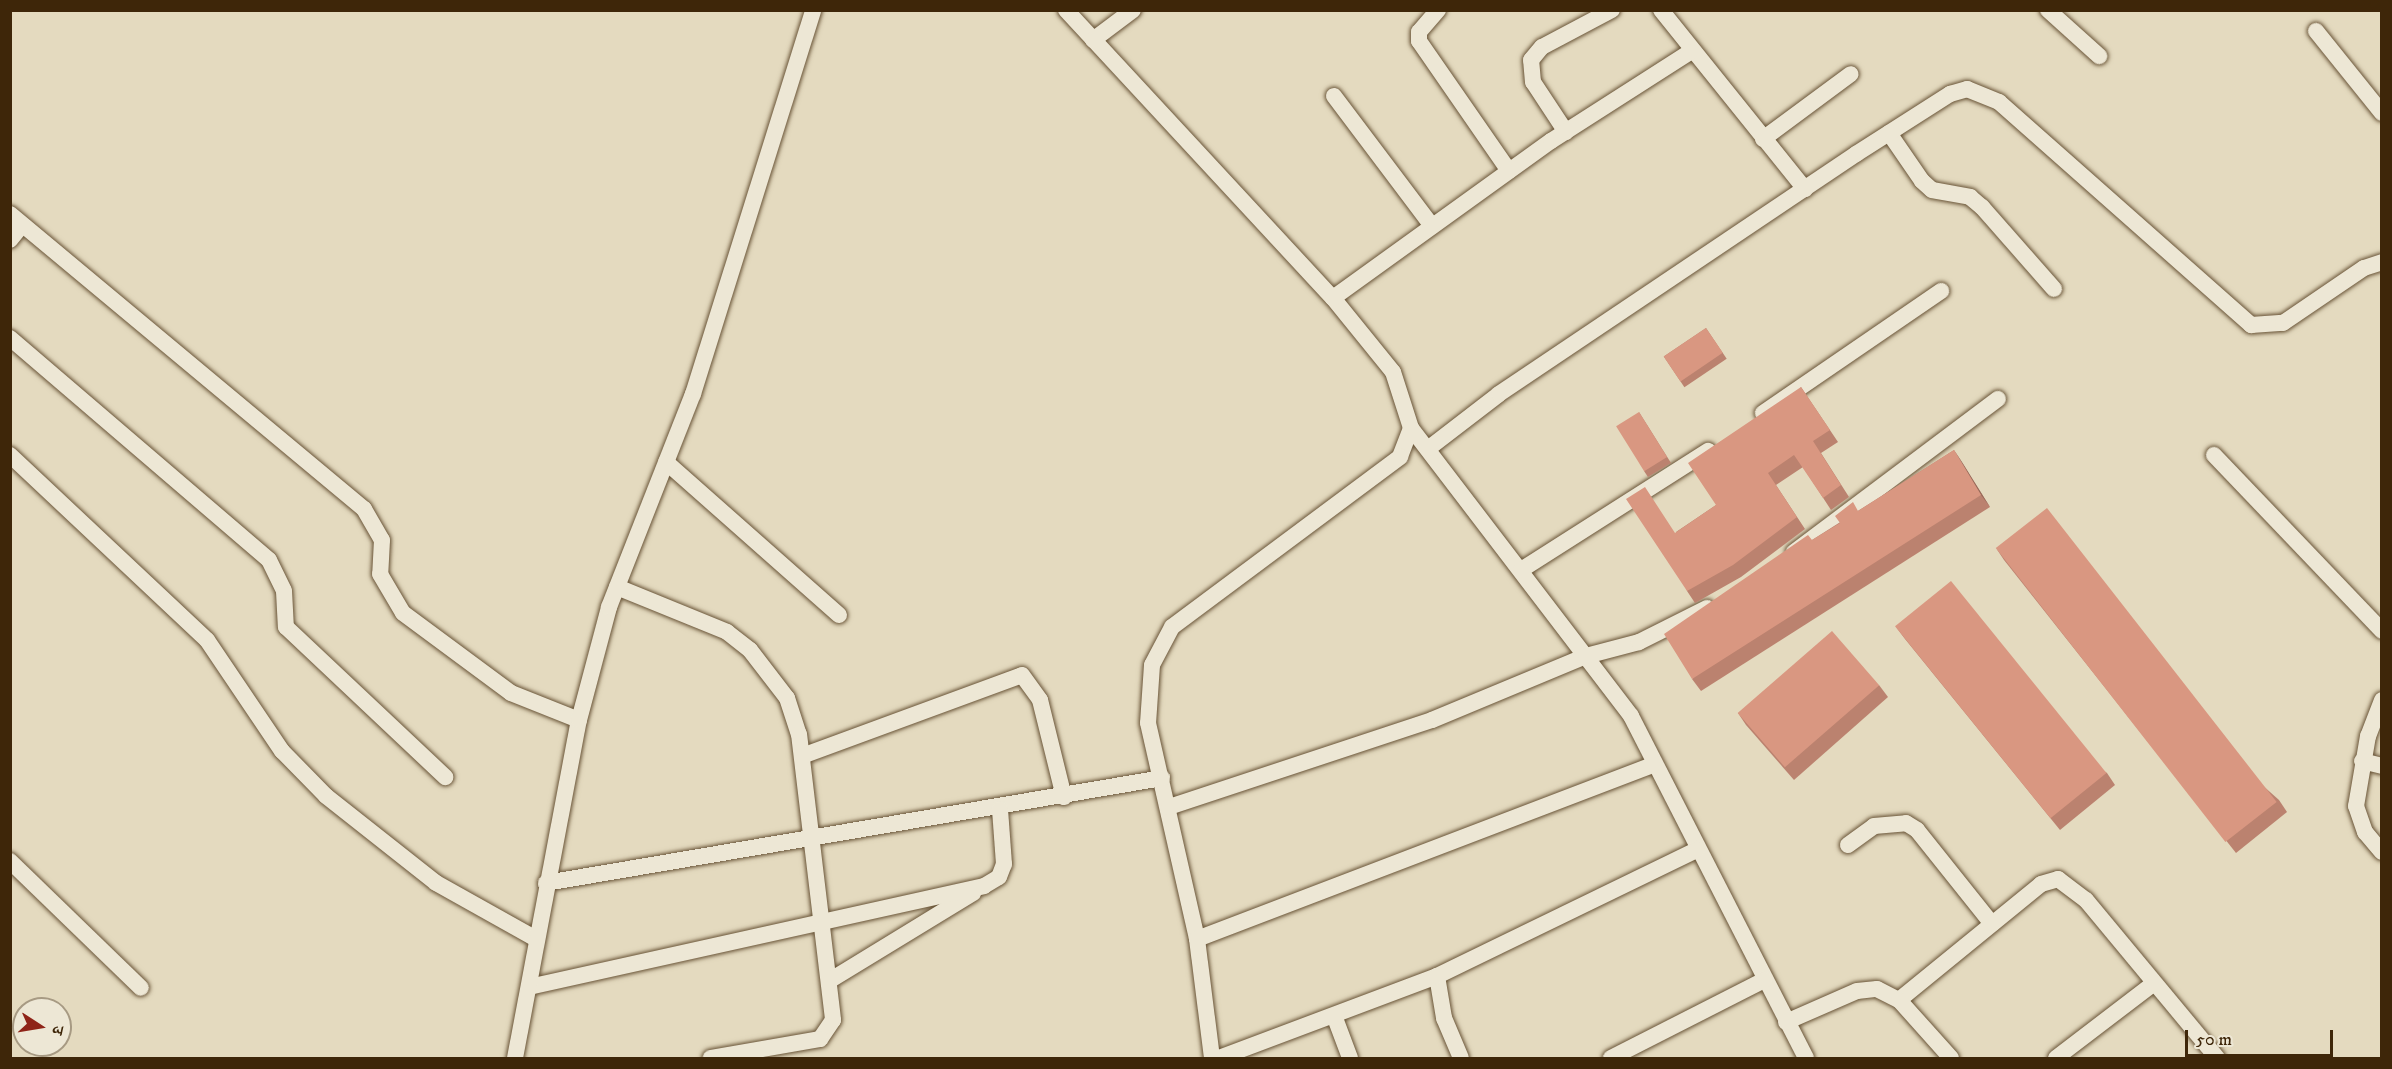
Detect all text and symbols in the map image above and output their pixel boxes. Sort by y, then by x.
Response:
north arrow [12,997,72,1057]
scale bar [2188,1018,2336,1056]
text: उ [47,1024,68,1036]
text: 50 m [2196,1029,2232,1051]

